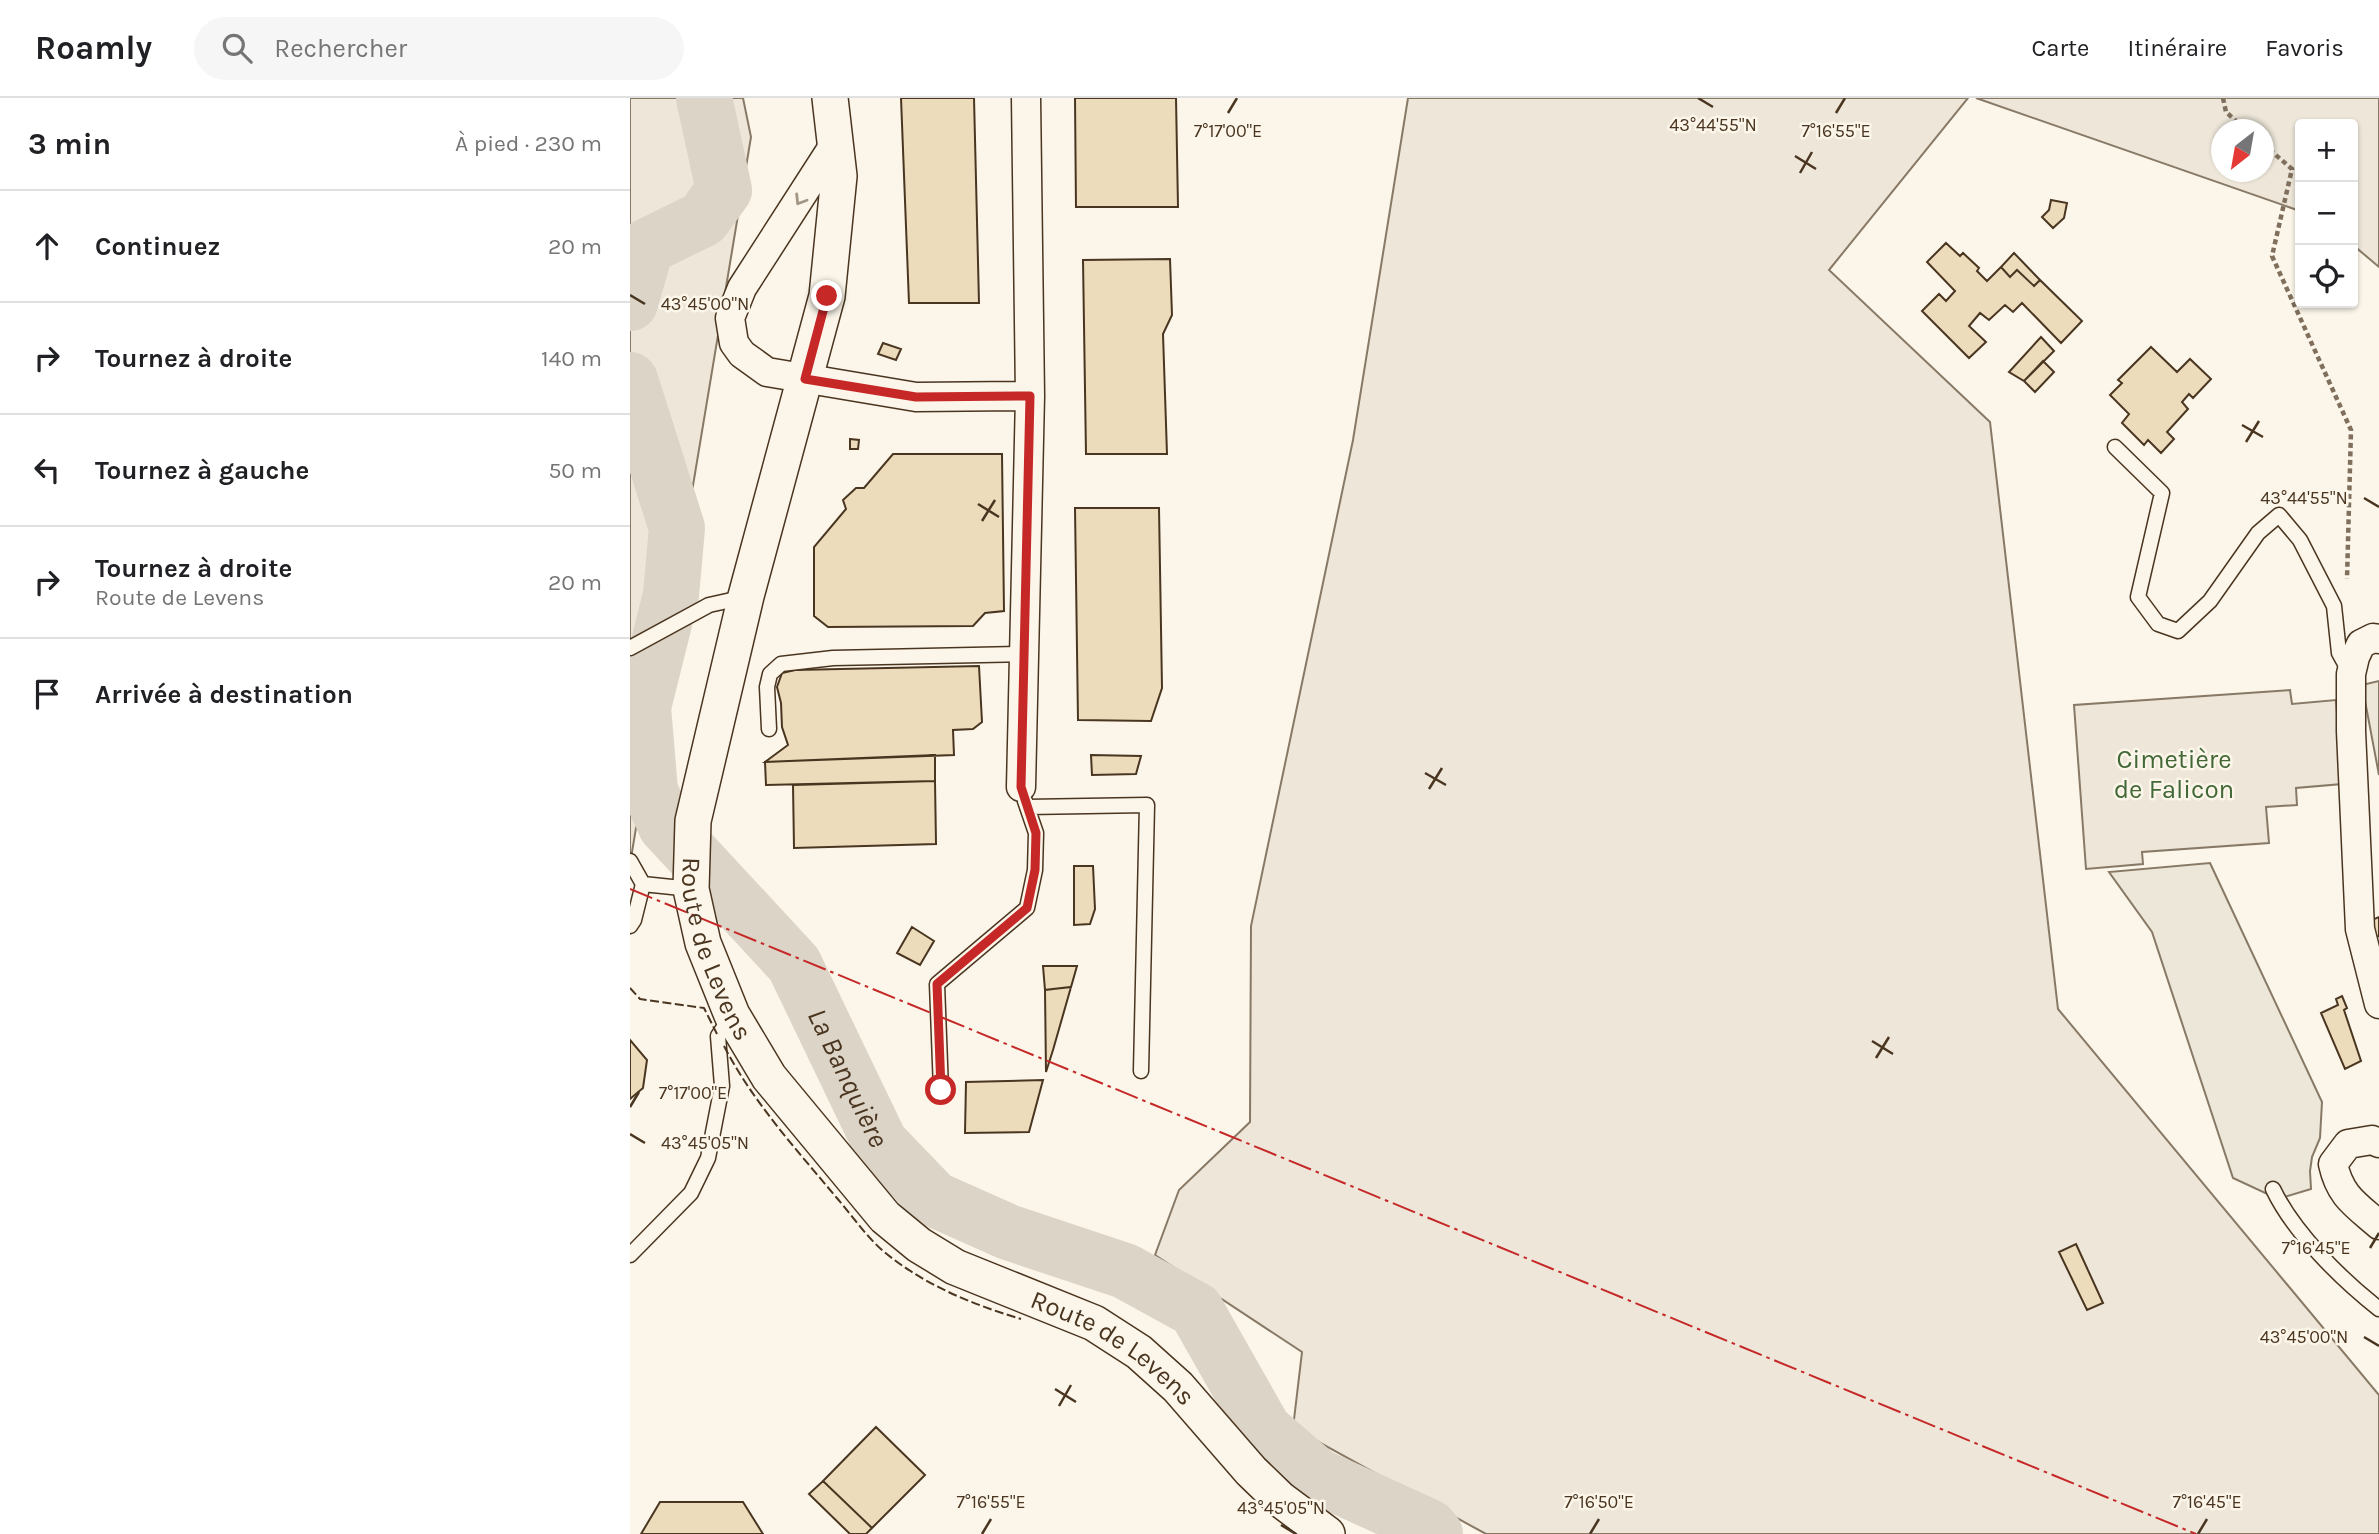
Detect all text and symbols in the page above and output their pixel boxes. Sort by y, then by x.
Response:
search box [194,17,684,80]
text: Roamly [35,29,152,67]
icon: search [218,29,256,67]
text: Rechercher [274,33,407,64]
text: Carte [2031,34,2089,62]
text: Itinéraire [2127,34,2227,62]
text: Favoris [2265,34,2344,62]
text: 43°44'55"N [1669,114,1757,136]
north arrow [2211,119,2274,182]
map controls [2295,119,2358,308]
button: + [2295,119,2358,182]
text: 7°17'00"E [1194,120,1262,142]
text: 7°16'55"E [1801,120,1871,142]
text: 3 min [28,126,111,162]
text: À pied · 230 m [455,130,602,157]
button: − [2295,182,2358,245]
one-way arrow [796,192,809,205]
icon: ahead [28,227,66,265]
text: Continuez [95,231,220,262]
text: 20 m [548,233,602,260]
button: locate [2295,245,2358,308]
route end [811,280,842,311]
text: 43°45'00"N [661,293,749,315]
icon: right [28,339,66,377]
text: Tournez à droite [95,343,292,374]
text: 140 m [541,345,602,372]
icon: left [28,451,66,489]
text: Tournez à gauche [95,455,309,486]
text: 50 m [548,457,602,484]
text: 43°44'55"N [2260,487,2348,509]
text: Tournez à droite [95,553,292,584]
icon: right [28,563,66,601]
text: 20 m [548,569,602,596]
text: Route de Levens [95,584,264,611]
icon: arrive [28,675,66,713]
text: Arrivée à destination [95,679,353,710]
park label: Cimetière de Falicon [2114,744,2234,805]
street label: Route de Levens [675,857,759,1046]
water label: La Banquière [801,1003,895,1153]
route start [925,1074,956,1105]
text: 7°17'00"E [659,1082,727,1104]
text: 43°45'05"N [661,1132,749,1154]
text: 7°16'45"E [2281,1237,2351,1259]
street label: Route de Levens [1026,1284,1202,1412]
text: 43°45'00"N [2260,1326,2348,1348]
text: 7°16'55"E [956,1491,1026,1513]
text: 7°16'50"E [1564,1491,1634,1513]
text: 7°16'45"E [2172,1491,2242,1513]
text: 43°45'05"N [1237,1497,1325,1519]

